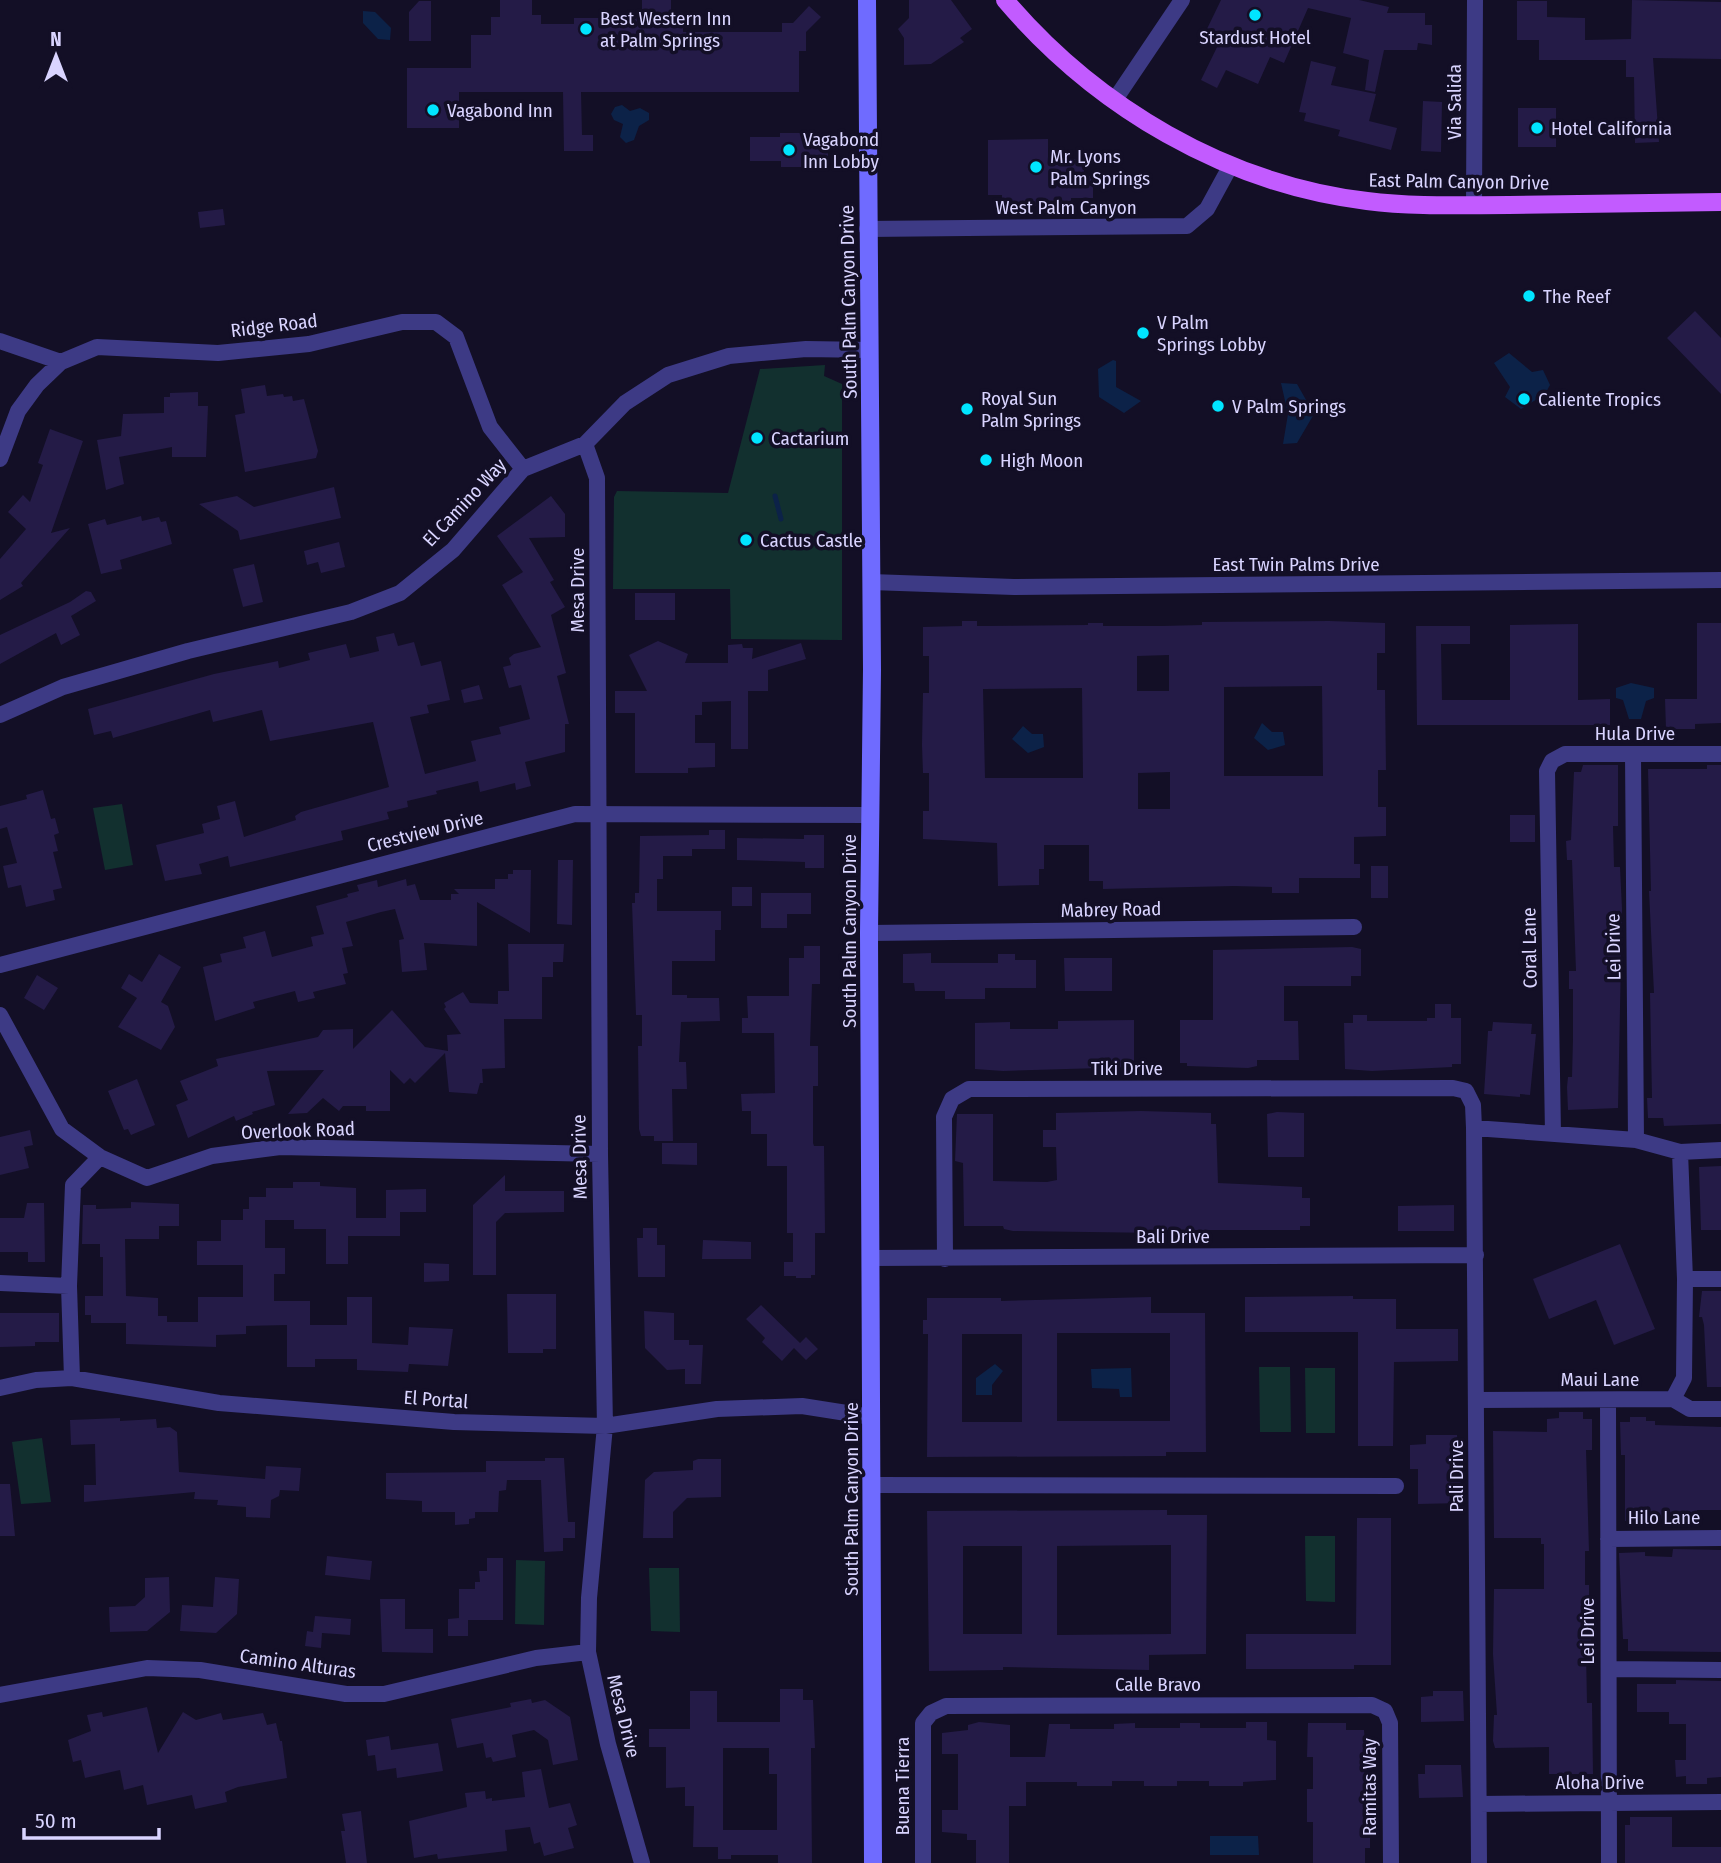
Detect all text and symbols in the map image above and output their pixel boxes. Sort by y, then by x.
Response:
place label: Best Western Inn at Palm Springs [600,7,732,52]
marker: Stardust Hotel [1247,7,1263,23]
north arrow [21,21,91,91]
marker: Best Western Inn at Palm Springs [578,21,594,37]
place label: Stardust Hotel [1199,26,1311,49]
text: N [50,28,62,51]
street label: Via Salida [1443,64,1466,140]
place label: Vagabond Inn [447,99,553,122]
marker: Vagabond Inn [425,102,441,118]
place label: Hotel California [1551,117,1672,140]
marker: Hotel California [1529,120,1545,136]
place label: Vagabond Inn Lobby [803,128,880,173]
marker: Vagabond Inn Lobby [781,142,797,158]
place label: Mr. Lyons Palm Springs [1050,145,1150,190]
marker: Mr. Lyons Palm Springs [1028,159,1044,175]
street label: East Palm Canyon Drive [1369,168,1549,195]
street label: West Palm Canyon [995,196,1137,219]
street label: South Palm Canyon Drive [835,205,862,399]
place label: The Reef [1543,285,1612,308]
marker: The Reef [1521,288,1537,304]
street label: Ridge Road [229,309,319,342]
place label: V Palm Springs Lobby [1157,311,1266,356]
marker: V Palm Springs Lobby [1135,325,1151,341]
place label: Royal Sun Palm Springs [981,387,1081,432]
place label: Caliente Tropics [1538,388,1661,411]
marker: Caliente Tropics [1516,391,1532,407]
place label: V Palm Springs [1232,395,1346,418]
marker: V Palm Springs [1210,398,1226,414]
marker: Royal Sun Palm Springs [959,401,975,417]
place label: Cactarium [771,427,849,450]
marker: Cactarium [749,430,765,446]
place label: High Moon [1000,449,1083,472]
marker: High Moon [978,452,994,468]
street label: El Camino Way [418,453,511,551]
place label: Cactus Castle [760,529,863,552]
marker: Cactus Castle [738,532,754,548]
street label: Mesa Drive [566,548,589,632]
street label: East Twin Palms Drive [1212,553,1380,576]
street label: Hula Drive [1595,722,1675,745]
street label: Crestview Drive [365,806,486,857]
street label: South Palm Canyon Drive [838,834,861,1028]
street label: Mabrey Road [1060,897,1162,922]
street label: Coral Lane [1517,907,1542,989]
street label: Lei Drive [1601,913,1626,981]
street label: Tiki Drive [1091,1057,1163,1080]
street label: Mesa Drive [567,1114,592,1200]
street label: Overlook Road [241,1117,355,1144]
street label: Bali Drive [1136,1225,1210,1248]
street label: Maui Lane [1560,1368,1640,1391]
street label: El Portal [403,1386,469,1413]
street label: South Palm Canyon Drive [840,1402,863,1596]
street label: Pali Drive [1445,1440,1468,1512]
street label: Hilo Lane [1628,1506,1700,1529]
street label: Lei Drive [1576,1598,1599,1664]
street label: Camino Alturas [238,1644,358,1683]
street label: Mesa Drive [602,1672,645,1760]
street label: Calle Bravo [1115,1673,1201,1696]
street label: Buena Tierra [891,1737,914,1835]
street label: Ramitas Way [1358,1738,1381,1836]
street label: Aloha Drive [1556,1771,1644,1794]
scale bar [24,1797,159,1841]
text: 50 m [35,1808,77,1834]

